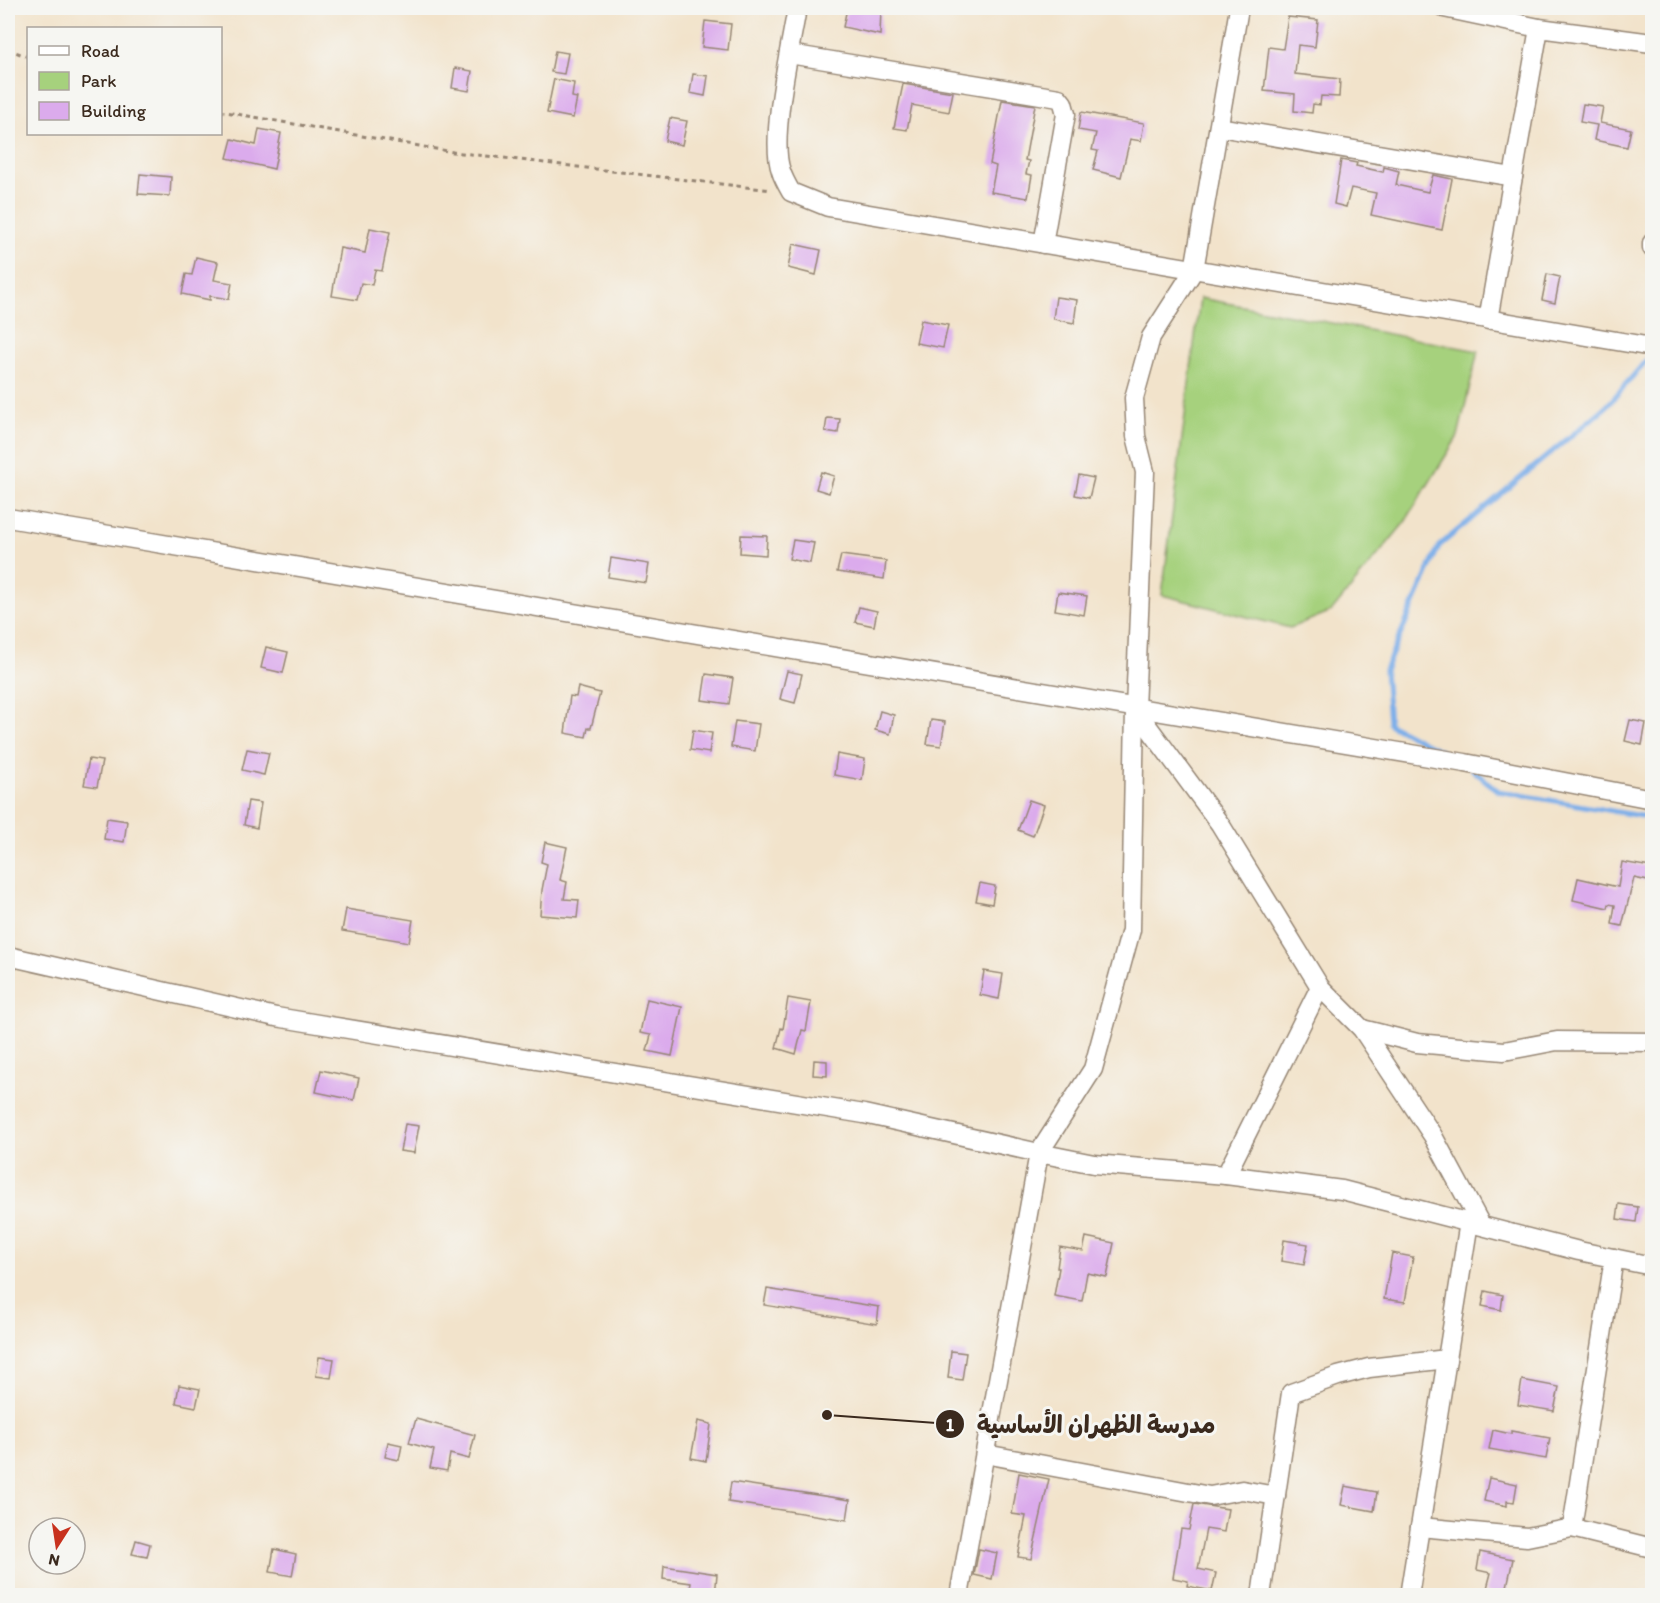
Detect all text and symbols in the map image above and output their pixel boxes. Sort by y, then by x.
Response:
legend [27,27,222,135]
text: Road [81,40,120,62]
text: Park [81,70,116,92]
text: Building [81,100,147,122]
callout: مدرسة الظهران الأساسية [935,1403,1228,1445]
text: مدرسة الظهران الأساسية [977,1408,1215,1439]
text: 1 [946,1414,955,1436]
north arrow [27,1516,87,1576]
text: N [47,1550,61,1571]

